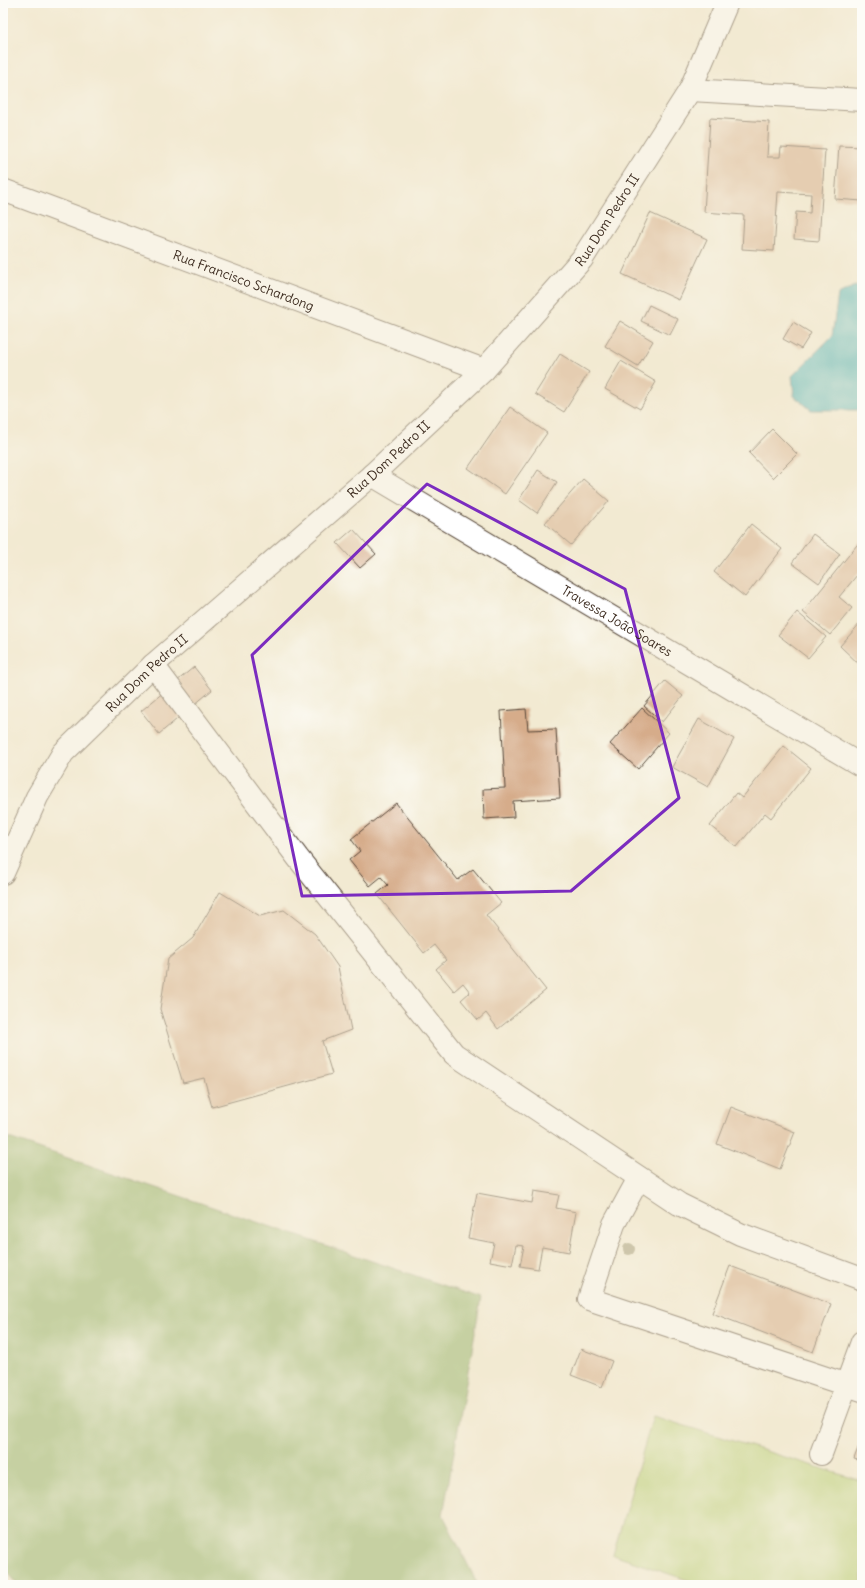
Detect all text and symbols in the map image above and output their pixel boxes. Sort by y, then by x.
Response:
street label: Rua Dom Pedro II [571,170,643,270]
street label: Rua Francisco Schardong [171,246,317,314]
street label: Rua Dom Pedro II [344,417,433,501]
street label: Travessa João Soares [559,581,676,660]
street label: Rua Dom Pedro II [102,630,191,715]

